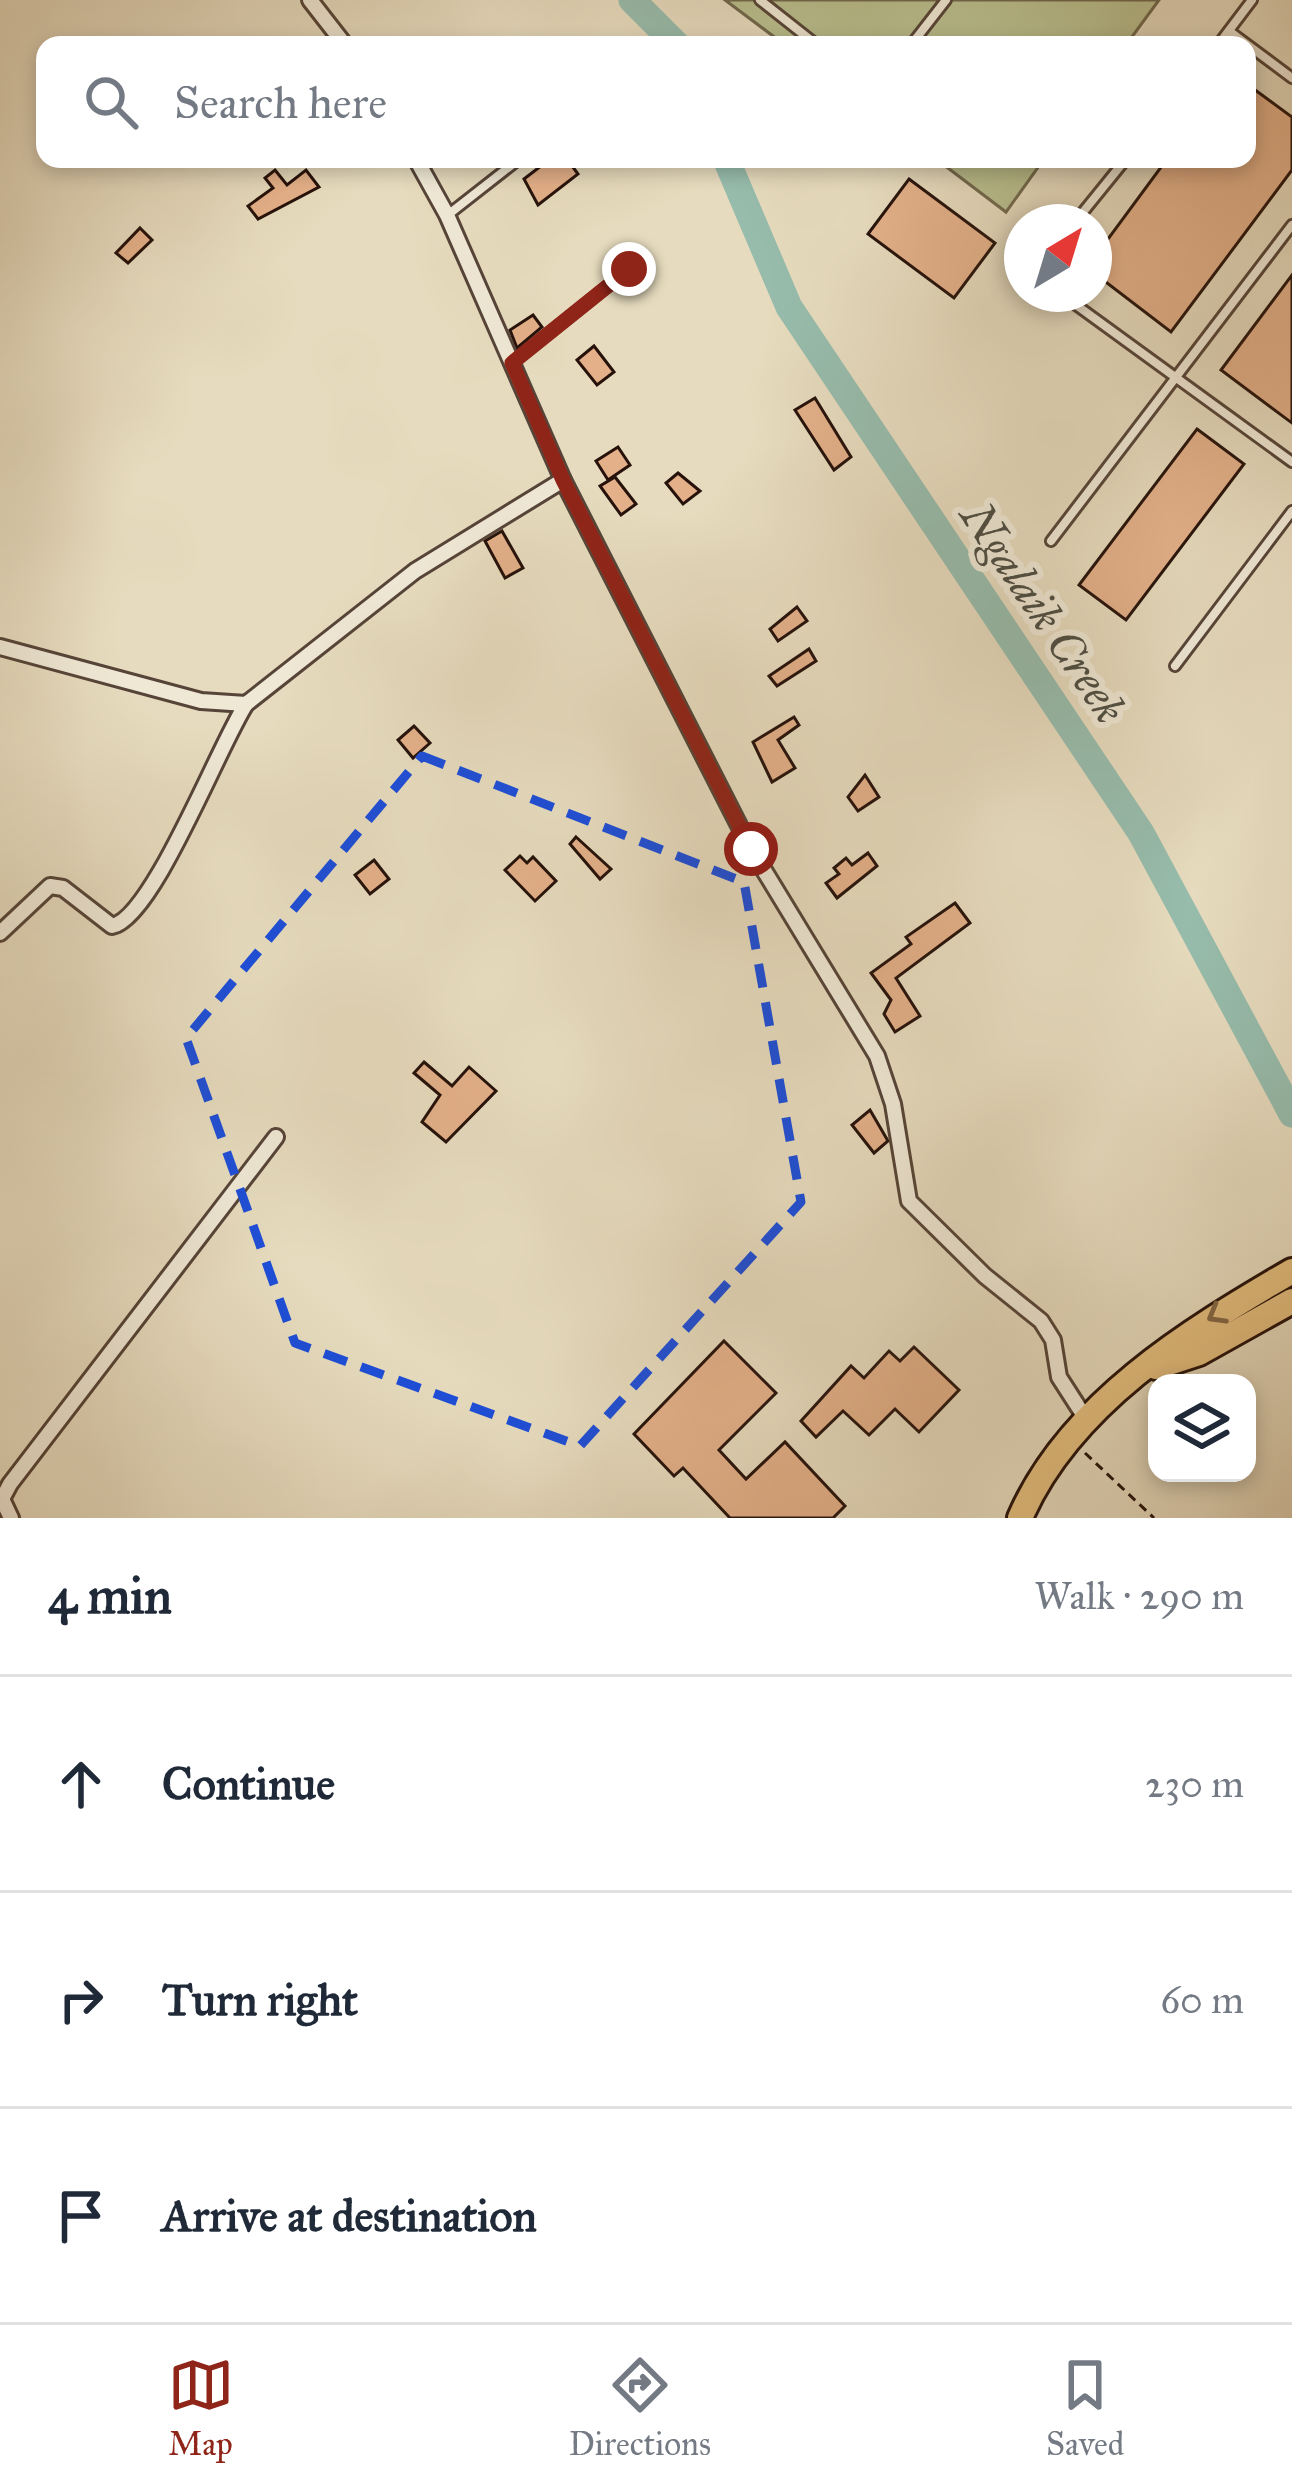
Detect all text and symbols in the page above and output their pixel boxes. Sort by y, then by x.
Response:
search box [36,36,1256,168]
icon: search [78,69,144,135]
text: Search here [174,75,387,130]
north arrow [1004,204,1112,312]
route end [602,242,656,296]
water label: Ngalaik Creek [948,489,1138,734]
route start [724,822,778,876]
one-way arrow [1208,1301,1229,1324]
map controls [1148,1374,1256,1482]
button: layers [1148,1374,1256,1482]
text: 4 min [48,1565,172,1627]
text: Walk · 290 m [1034,1572,1244,1620]
icon: ahead [48,1751,114,1817]
text: Continue [162,1756,335,1811]
text: 230 m [1145,1760,1244,1808]
icon: right [48,1967,114,2033]
text: Turn right [162,1972,358,2027]
text: 60 m [1160,1976,1244,2024]
icon: arrive [48,2183,114,2249]
text: Arrive at destination [162,2188,537,2243]
tab: Map [168,2352,234,2464]
tab: Directions [569,2352,711,2464]
tab: Saved [1046,2352,1124,2464]

